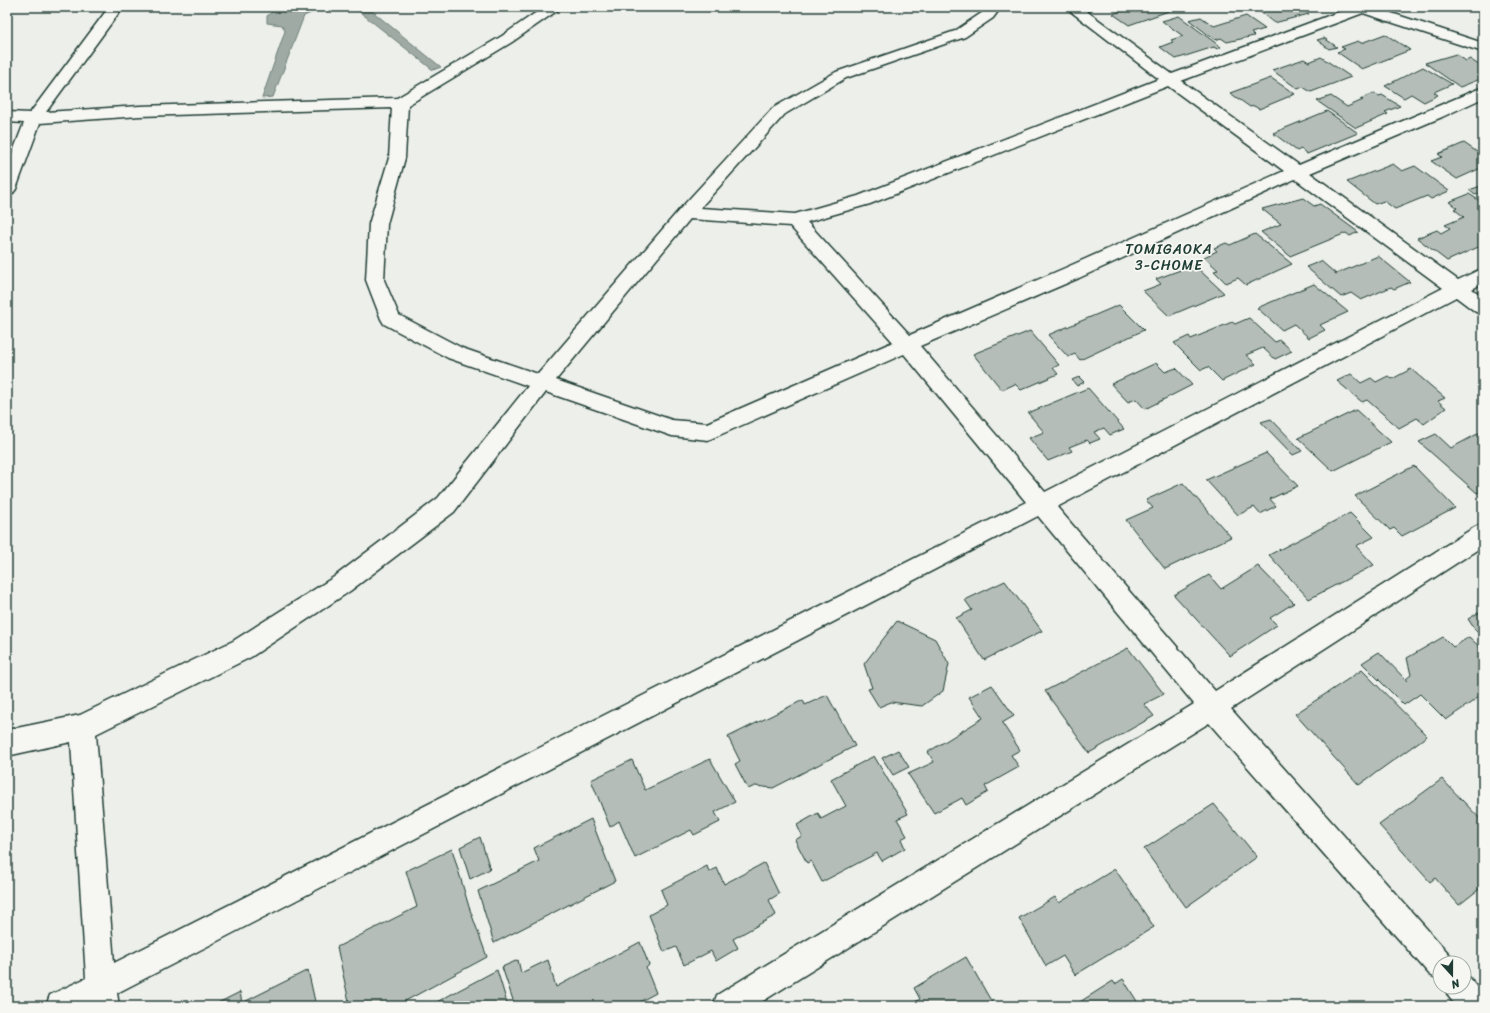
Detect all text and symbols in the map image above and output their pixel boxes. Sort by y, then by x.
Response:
district label: TOMIGAOKA 3-CHOME [1125,237,1213,278]
north arrow [1432,955,1472,995]
text: N [1448,973,1463,994]

